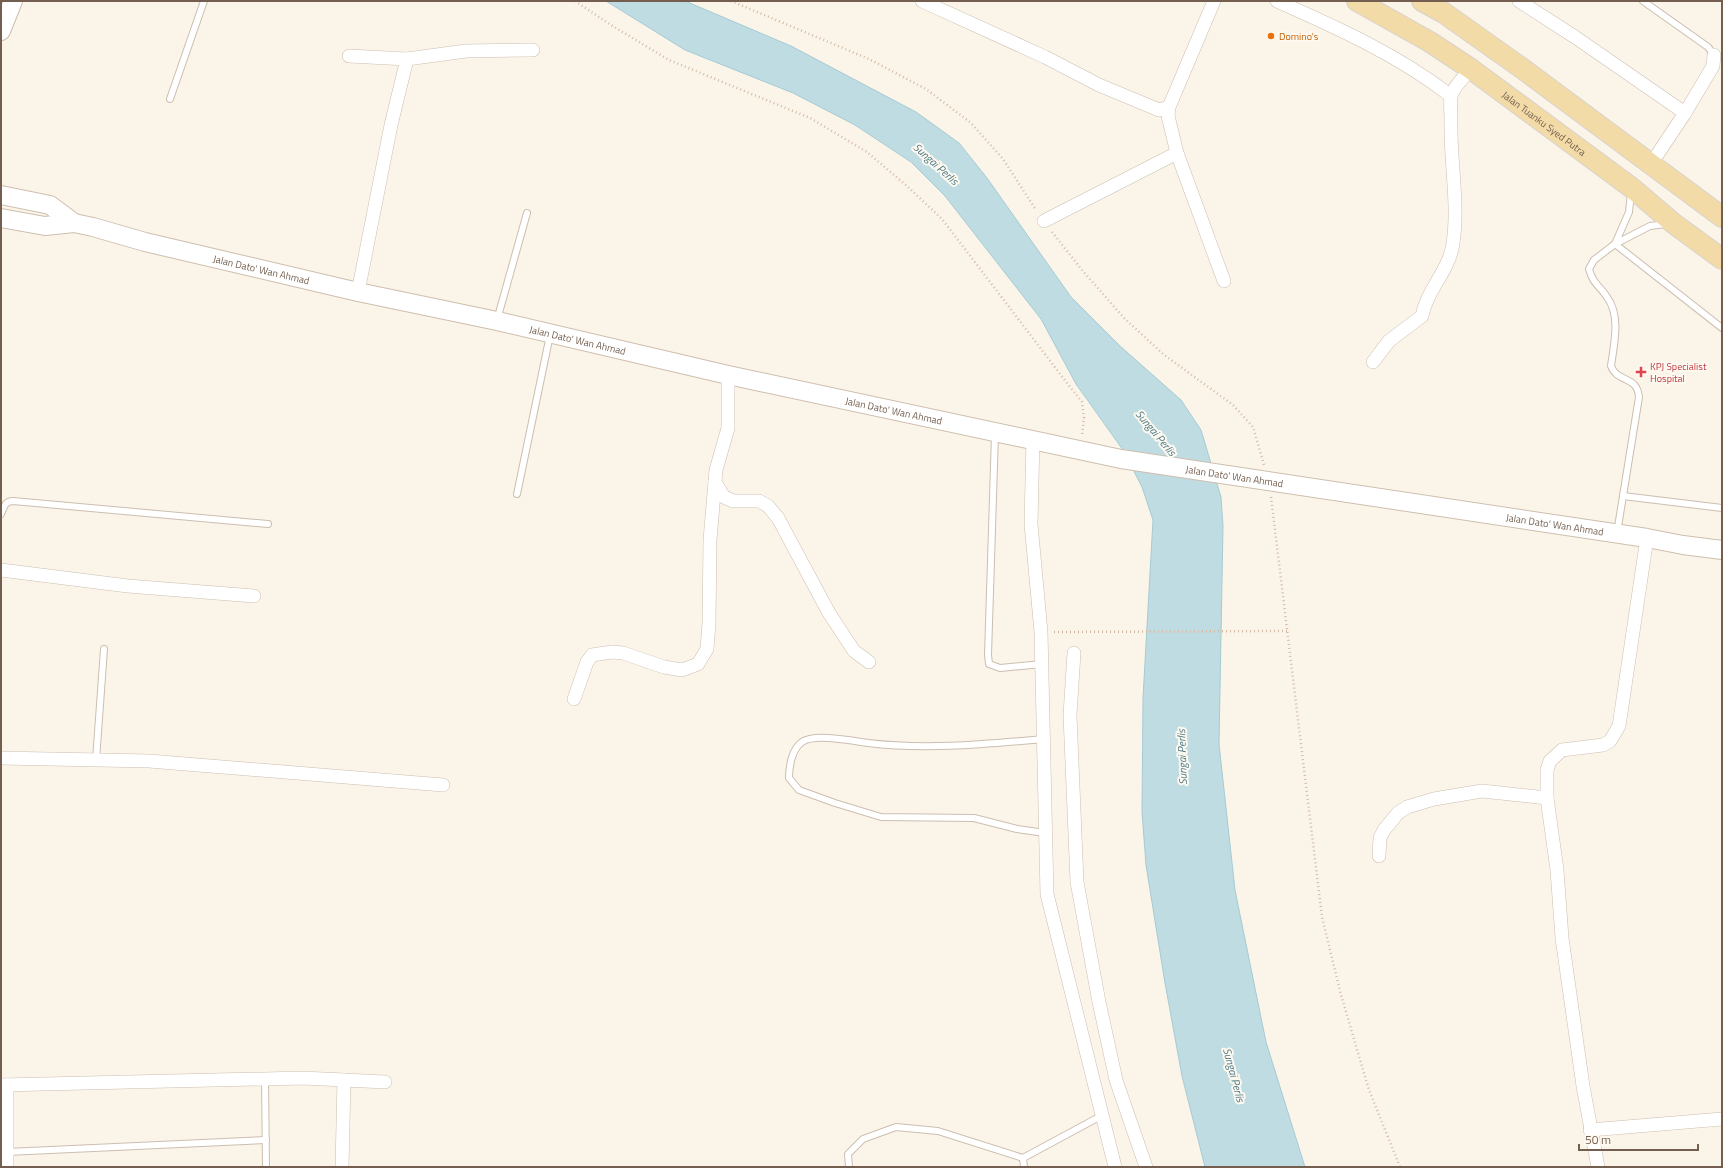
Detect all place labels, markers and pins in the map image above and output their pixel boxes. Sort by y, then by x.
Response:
place label: Domino's [1279,29,1319,44]
marker: Domino's [1266,31,1276,41]
place label: KPJ Specialist Hospital [1650,359,1707,386]
marker: KPJ Specialist Hospital [1635,366,1647,378]

